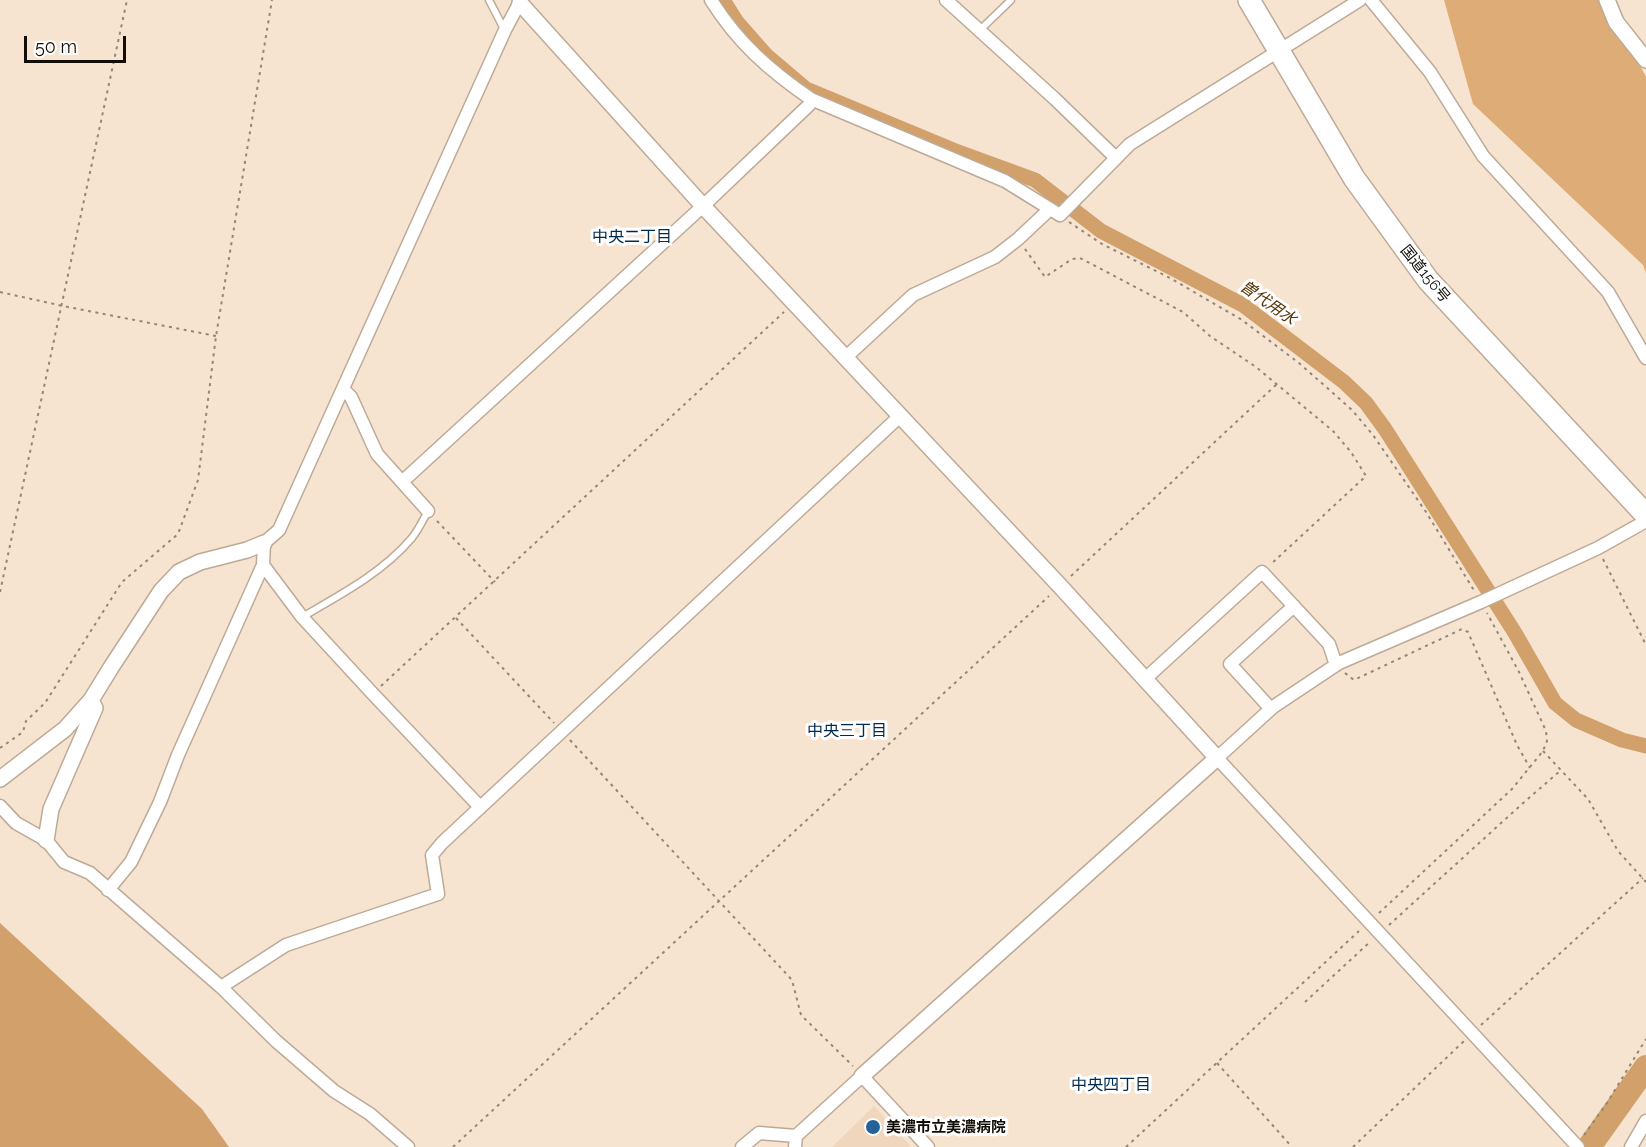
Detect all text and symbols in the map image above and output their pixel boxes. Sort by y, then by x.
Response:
scale bar [27,24,129,62]
text: 50 m [35,36,77,57]
district label: 中央二丁目 [592,227,672,247]
street label: 国道156号 [1396,242,1454,306]
water label: 曽代用水 [1236,277,1300,329]
district label: 中央三丁目 [807,721,887,741]
district label: 中央四丁目 [1071,1075,1151,1095]
marker: 美濃市立美濃病院 [864,1118,882,1136]
place label: 美濃市立美濃病院 [886,1118,1006,1136]

